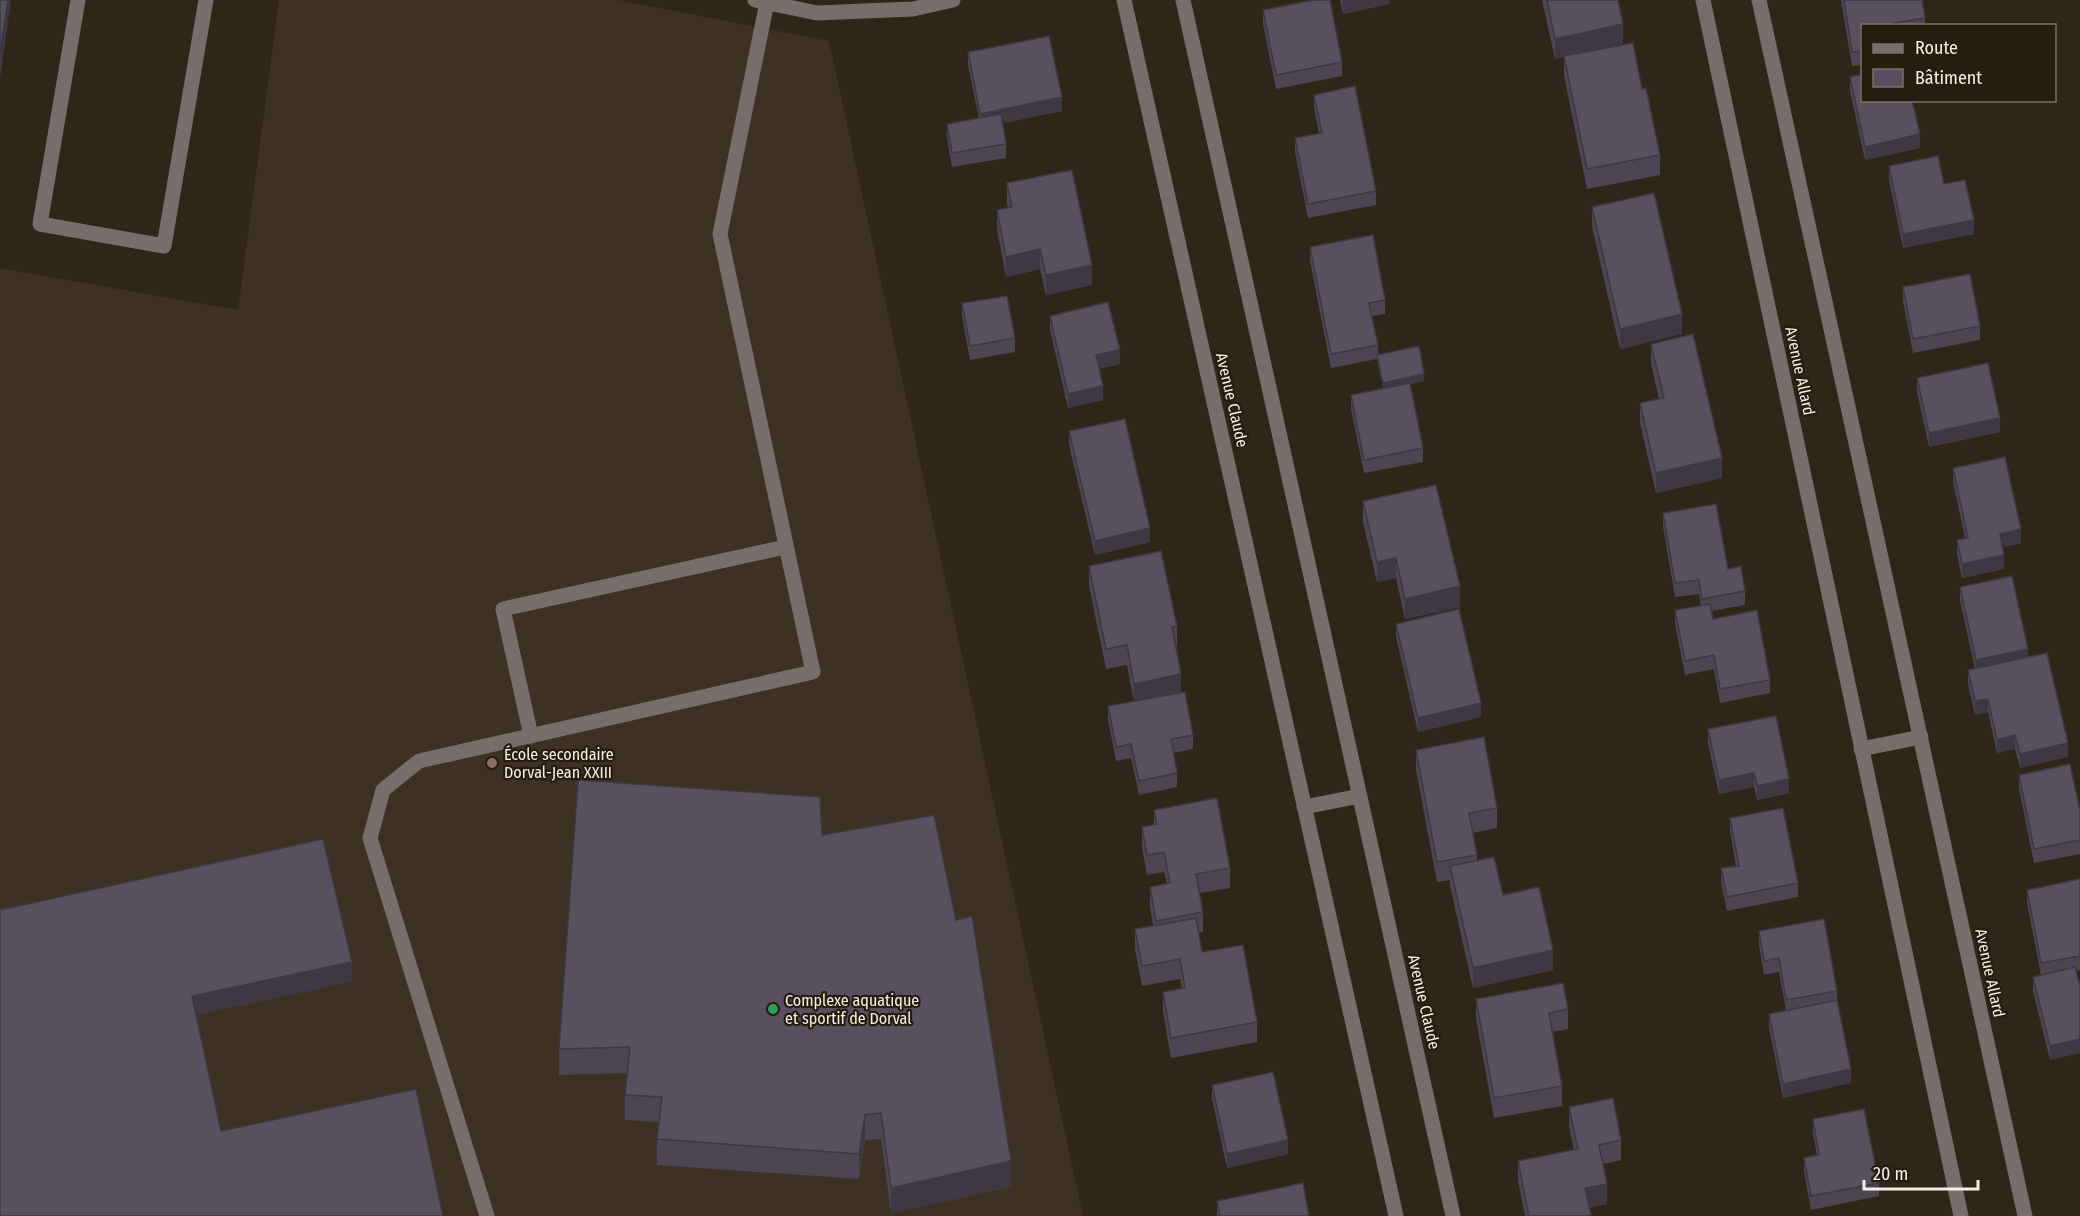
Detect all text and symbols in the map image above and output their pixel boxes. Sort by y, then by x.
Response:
legend [1861,24,2056,102]
text: Route [1915,37,1958,59]
text: Bâtiment [1915,67,1982,89]
street label: Avenue Allard [1781,325,1819,417]
street label: Avenue Claude [1212,351,1252,449]
place label: École secondaire Dorval-Jean XXIII [504,745,614,782]
marker: École secondaire Dorval-Jean XXIII [485,756,499,770]
street label: Avenue Allard [1971,927,2009,1019]
street label: Avenue Claude [1404,953,1444,1051]
place label: Complexe aquatique et sportif de Dorval [785,991,919,1028]
marker: Complexe aquatique et sportif de Dorval [766,1002,780,1016]
scale bar [1864,1153,1978,1191]
text: 20 m [1873,1163,1908,1185]

